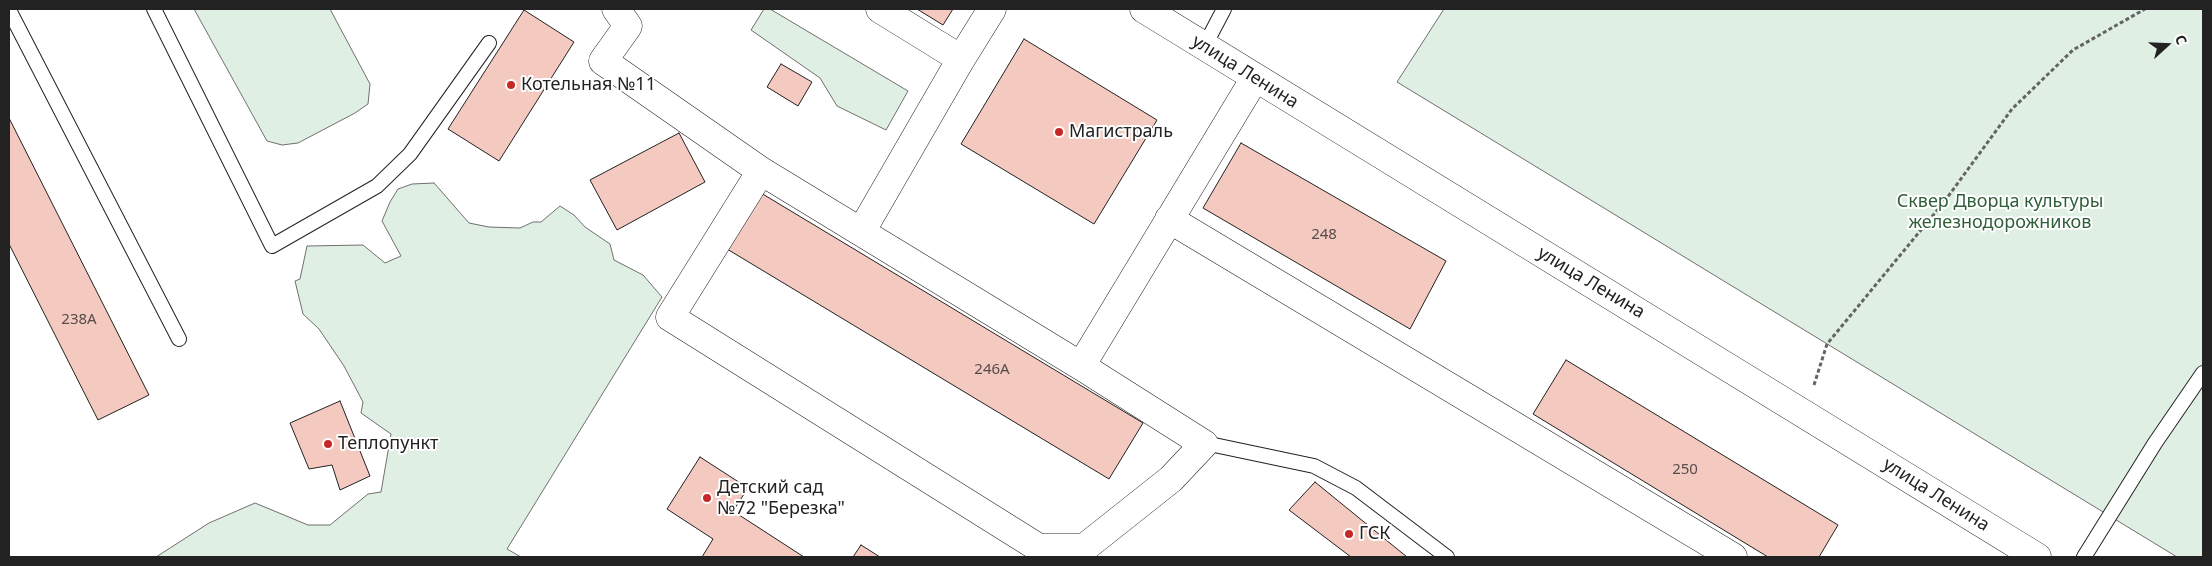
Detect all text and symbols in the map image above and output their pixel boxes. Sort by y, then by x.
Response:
north arrow [2142,20,2192,70]
street label: улица Ленина [1188,31,1302,113]
text: С [2171,32,2192,47]
place label: Котельная №11 [521,74,656,96]
marker: Котельная №11 [505,79,517,91]
place label: Магистраль [1069,121,1173,143]
marker: Магистраль [1053,126,1065,138]
park label: Сквер Дворца культуры железнодорожников [1897,191,2103,233]
house number: 248 [1311,226,1337,244]
street label: улица Ленина [1533,242,1649,324]
house number: 238А [61,311,97,329]
house number: 246А [974,361,1010,379]
place label: Теплопункт [338,433,438,455]
marker: Теплопункт [322,438,334,450]
street label: улица Ленина [1879,454,1993,536]
house number: 250 [1672,461,1698,479]
place label: Детский сад №72 "Березка" [717,477,845,520]
marker: Детский сад №72 "Березка" [701,492,713,504]
place label: ГСК [1359,523,1391,545]
marker: ГСК [1343,528,1355,540]

